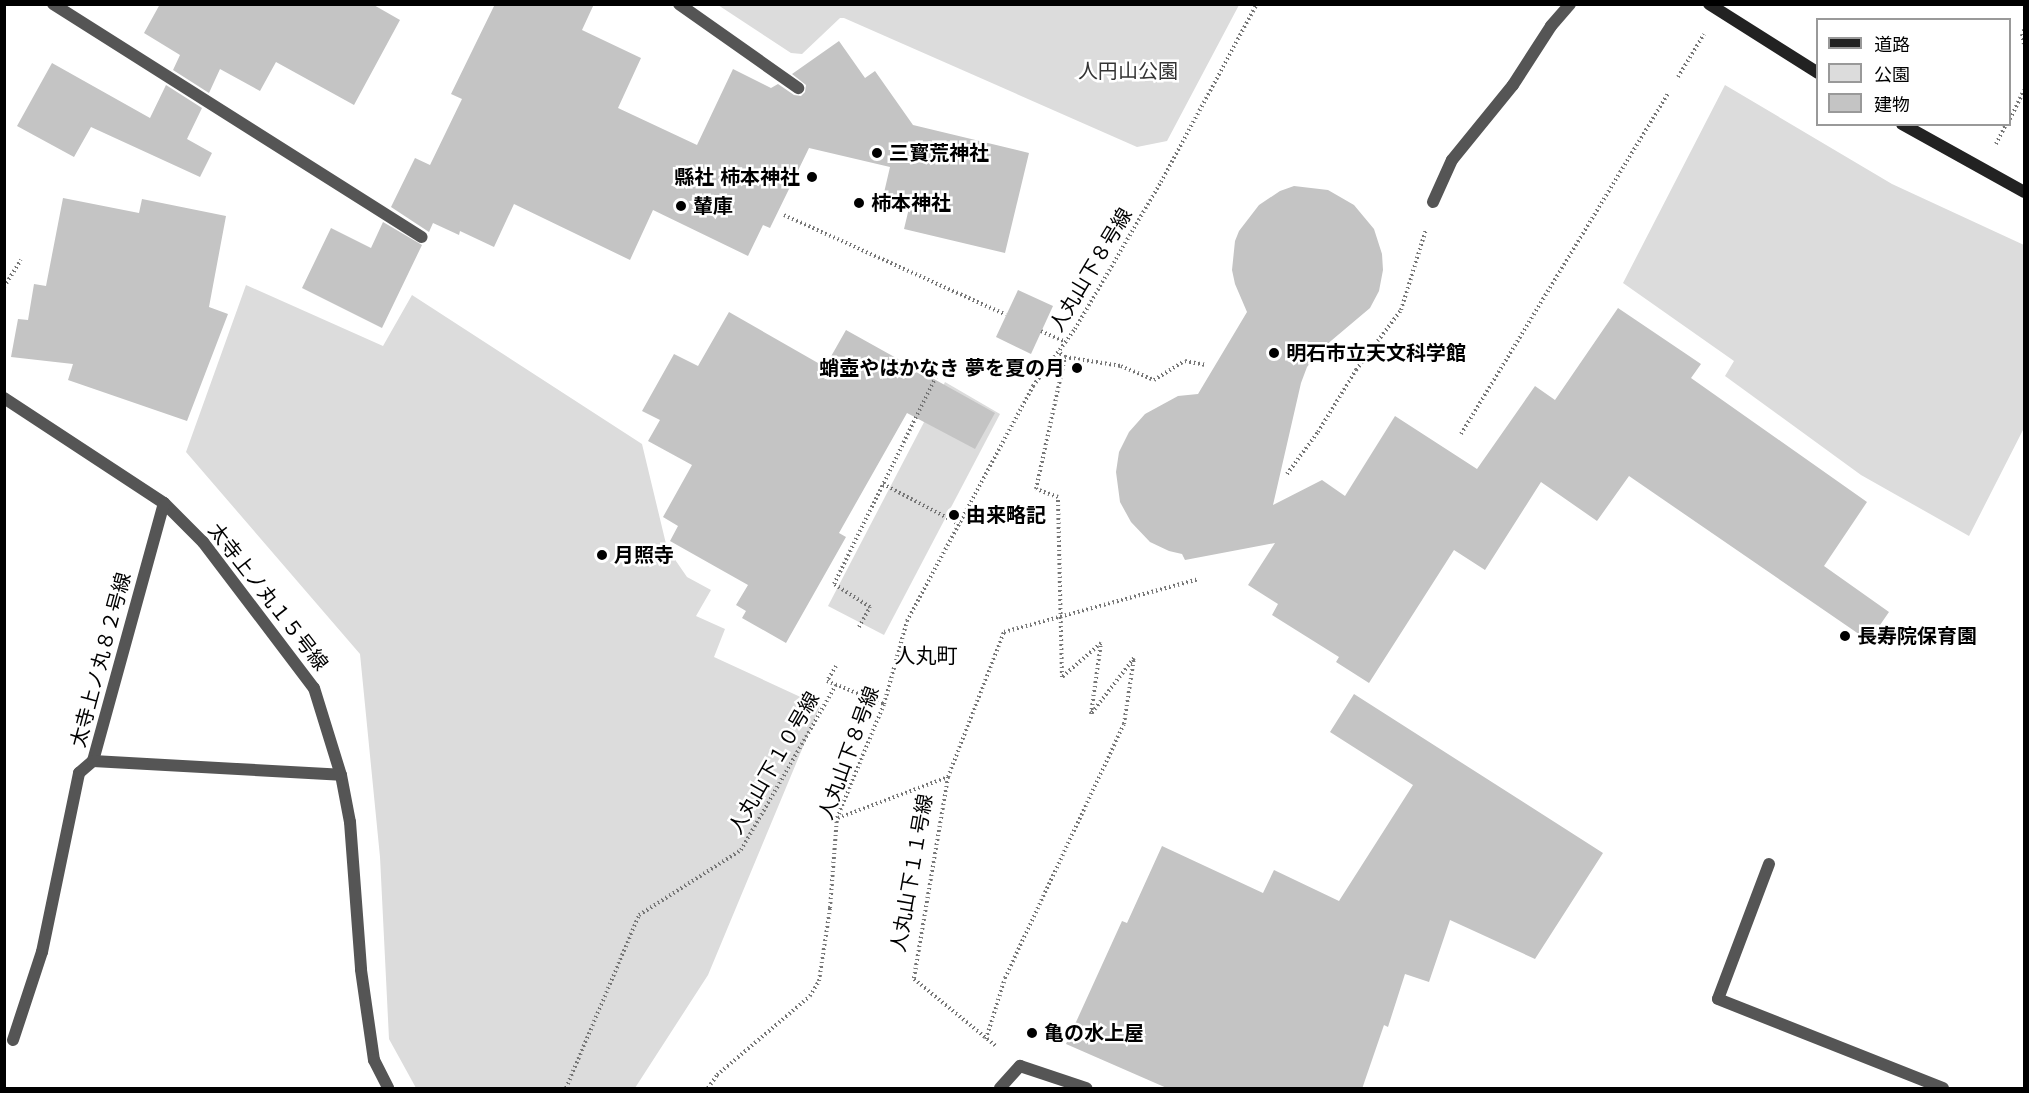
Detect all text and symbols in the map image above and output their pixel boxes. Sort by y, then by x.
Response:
legend [1816,18,2011,126]
text: 道路 [1874,34,1910,55]
park label: 人円山公園 [1078,59,1178,83]
text: 公園 [1874,64,1910,85]
text: 建物 [1874,94,1910,115]
place label: 三寳荒神社 [889,141,989,165]
marker: 三寳荒神社 [870,146,884,160]
place label: 縣社 柿本神社 [674,165,800,189]
marker: 縣社 柿本神社 [805,170,819,184]
place label: 柿本神社 [871,191,951,215]
place label: 輦庫 [693,194,733,218]
marker: 柿本神社 [852,196,866,210]
marker: 輦庫 [674,199,688,213]
street label: 人丸山下８号線 [1045,204,1137,336]
place label: 明石市立天文科学館 [1286,341,1466,365]
marker: 明石市立天文科学館 [1267,346,1281,360]
place label: 蛸壺やはかなき 夢を夏の月 [819,356,1065,380]
marker: 蛸壺やはかなき 夢を夏の月 [1070,361,1084,375]
place label: 由来略記 [966,503,1046,527]
marker: 由来略記 [947,508,961,522]
street label: 太寺上ノ丸１５号線 [203,519,333,675]
place label: 月照寺 [614,543,674,567]
marker: 月照寺 [595,548,609,562]
street label: 太寺上ノ丸８２号線 [66,570,136,750]
place label: 長寿院保育園 [1857,624,1977,648]
marker: 長寿院保育園 [1838,629,1852,643]
district label: 人丸町 [895,643,957,669]
street label: 人丸山下８号線 [814,683,884,823]
street label: 人丸山下１０号線 [724,688,824,838]
street label: 人丸山下１１号線 [886,792,938,954]
place label: 亀の水上屋 [1044,1021,1144,1045]
marker: 亀の水上屋 [1025,1026,1039,1040]

